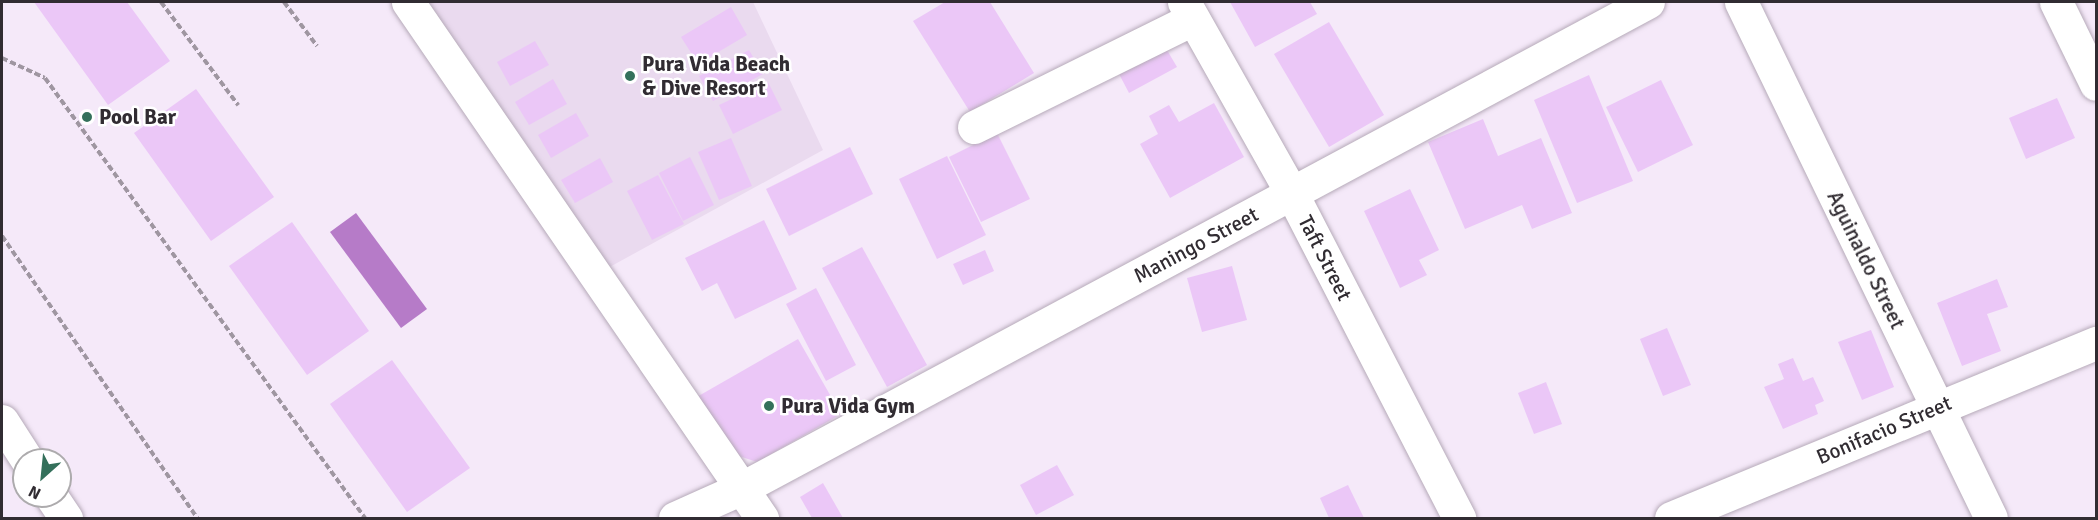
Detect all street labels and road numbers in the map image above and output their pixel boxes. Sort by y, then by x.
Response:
street label: Aguinaldo Street [1822,187,1910,333]
street label: Maningo Street [1129,202,1263,288]
street label: Taft Street [1293,211,1357,305]
street label: Bonifacio Street [1813,390,1955,470]

